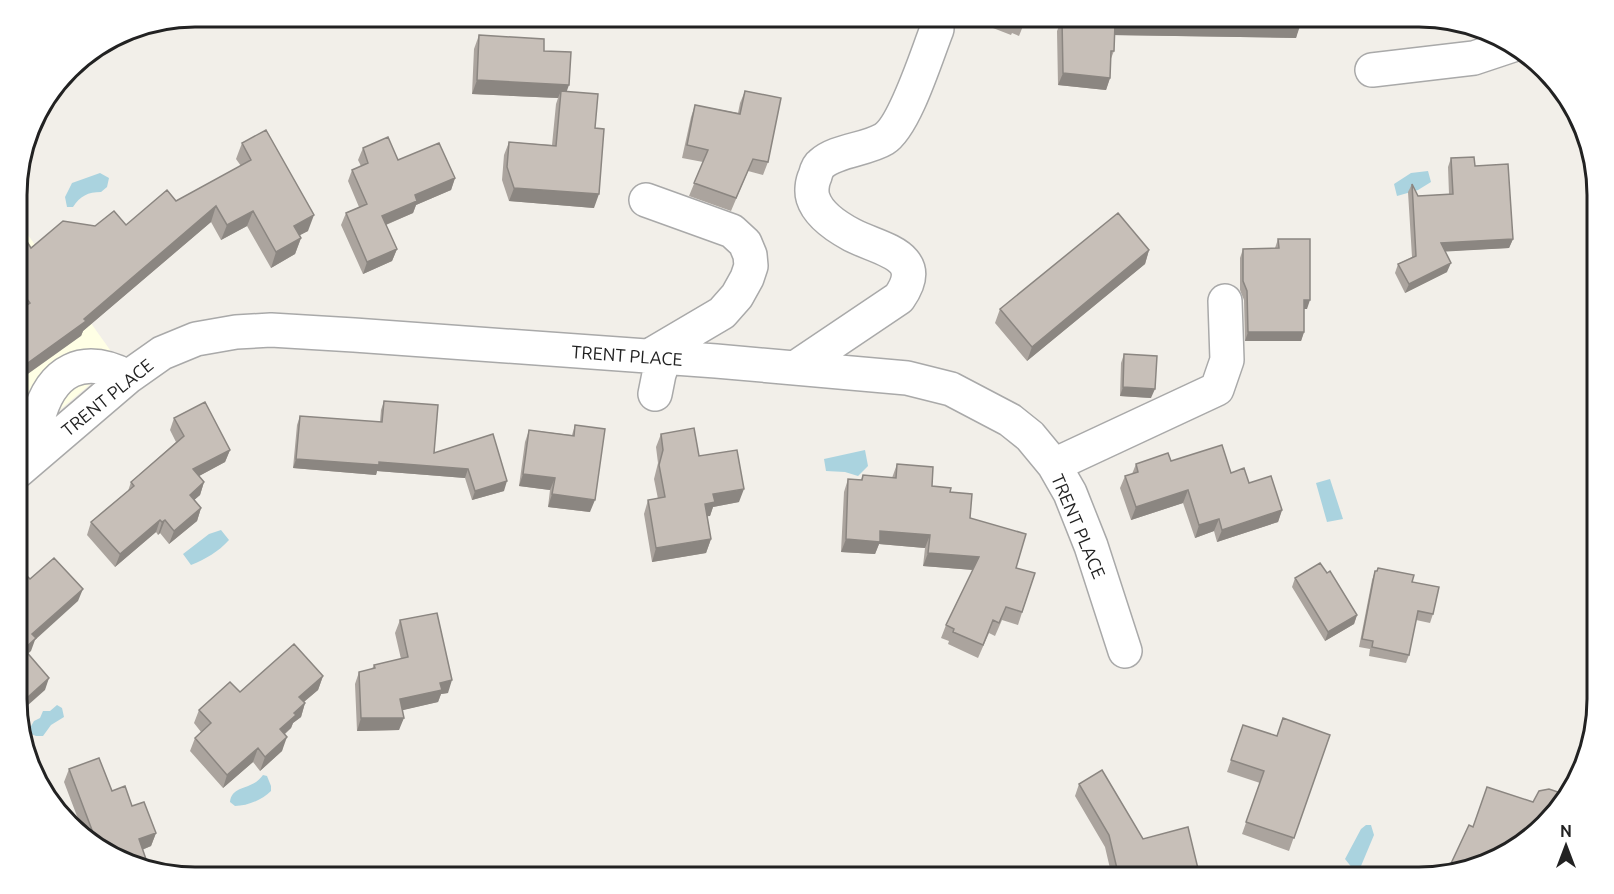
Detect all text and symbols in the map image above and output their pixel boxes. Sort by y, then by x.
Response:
street label: TRENT PLACE [571,341,683,369]
street label: TRENT PLACE [57,354,157,440]
street label: TRENT PLACE [1048,471,1110,581]
north arrow [1536,816,1596,876]
text: N [1560,822,1572,840]

